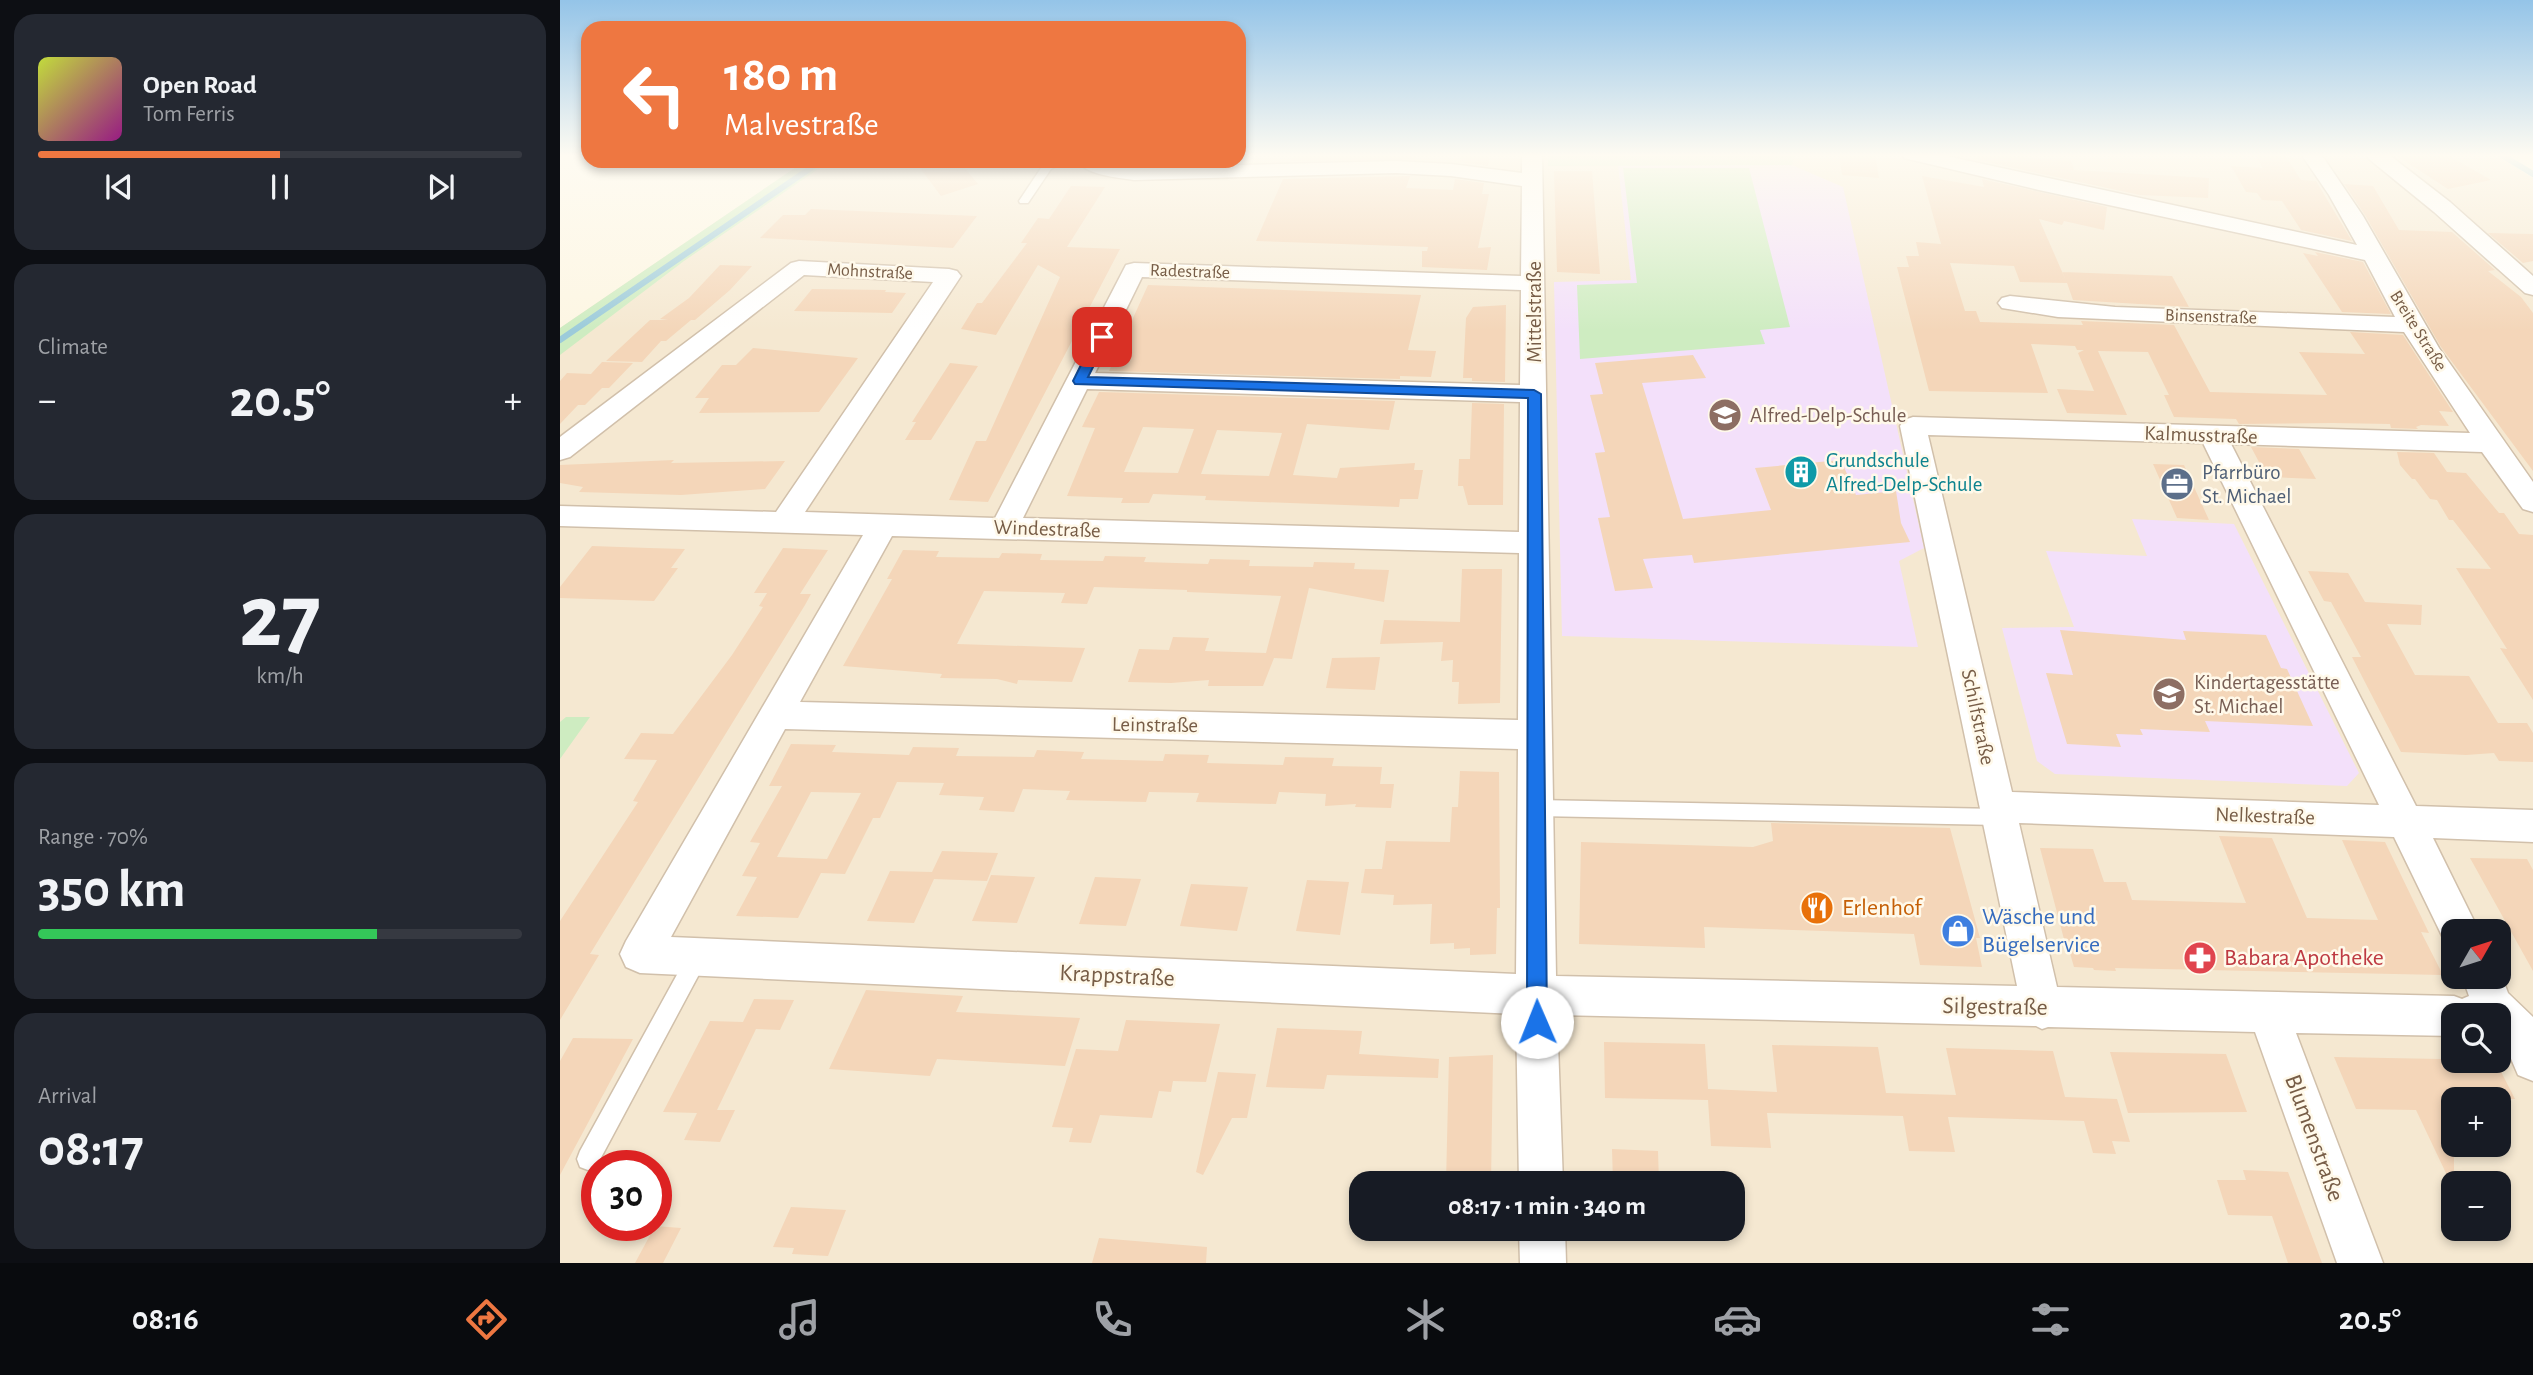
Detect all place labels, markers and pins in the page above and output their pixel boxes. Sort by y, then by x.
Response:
pin [1072,307,1132,367]
school or university icon: Alfred-Delp-Schule [1706,396,1744,434]
place label: Alfred-Delp-Schule [1750,405,1906,426]
place label: Grundschule Alfred-Delp-Schule [1826,450,1982,495]
building icon: Grundschule Alfred-Delp-Schule [1782,453,1820,491]
place label: Pfarrbüro St. Michael [2202,462,2291,507]
office icon: Pfarrbüro St. Michael [2158,465,2196,503]
place label: Kindertagesstätte St. Michael [2194,672,2340,717]
school or university icon: Kindertagesstätte St. Michael [2150,675,2188,713]
restaurant icon: Erlenhof [1798,889,1836,927]
place label: Erlenhof [1842,896,1923,920]
place label: Wäsche und Bügelservice [1982,905,2100,957]
shop icon: Wäsche und Bügelservice [1939,912,1977,950]
pharmacy icon: Babara Apotheke [2181,939,2219,977]
place label: Babara Apotheke [2224,946,2384,970]

